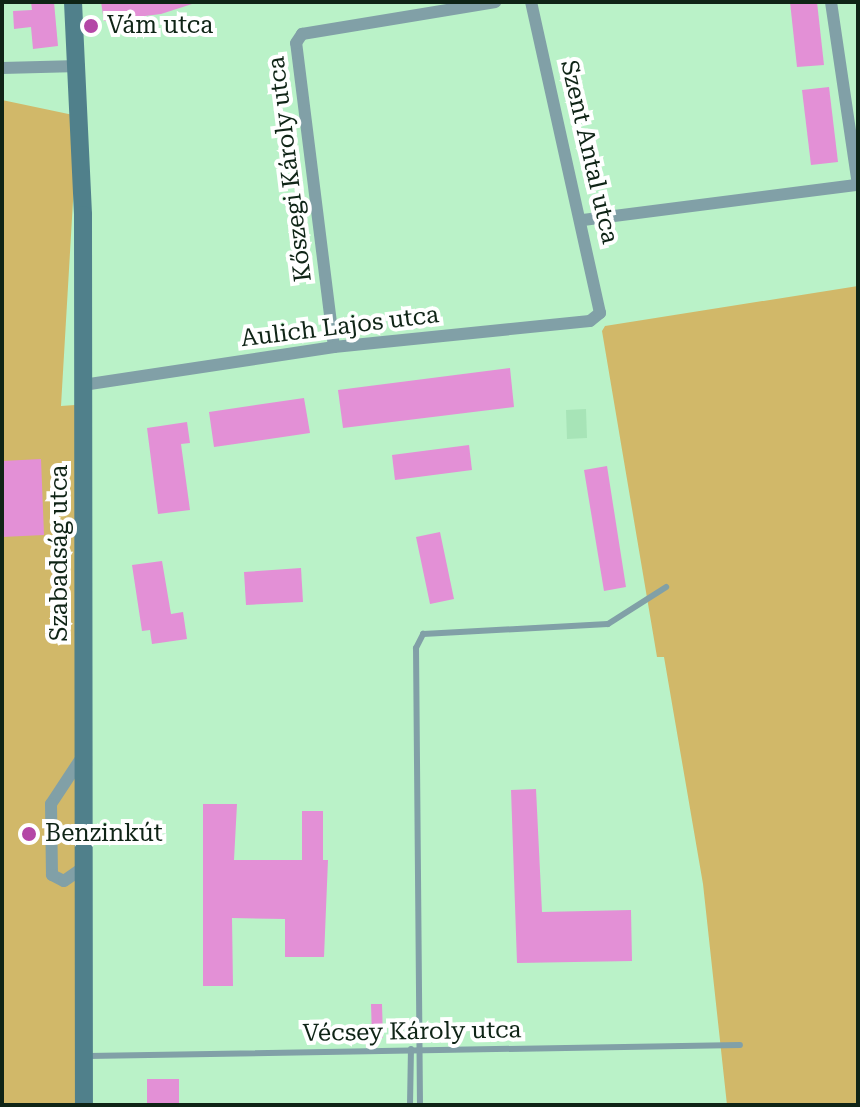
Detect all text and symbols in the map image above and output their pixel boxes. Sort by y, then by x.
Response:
place label: Vám utca [107,12,213,40]
marker: Vám utca [82,17,100,35]
street label: Kőszegi Károly utca [262,55,318,283]
street label: Szent Antal utca [554,57,624,247]
street label: Aulich Lajos utca [239,301,441,353]
street label: Szabadság utca [46,465,74,641]
place label: Benzinkút [45,820,163,848]
marker: Benzinkút [20,825,38,843]
street label: Vécsey Károly utca [302,1016,522,1048]

